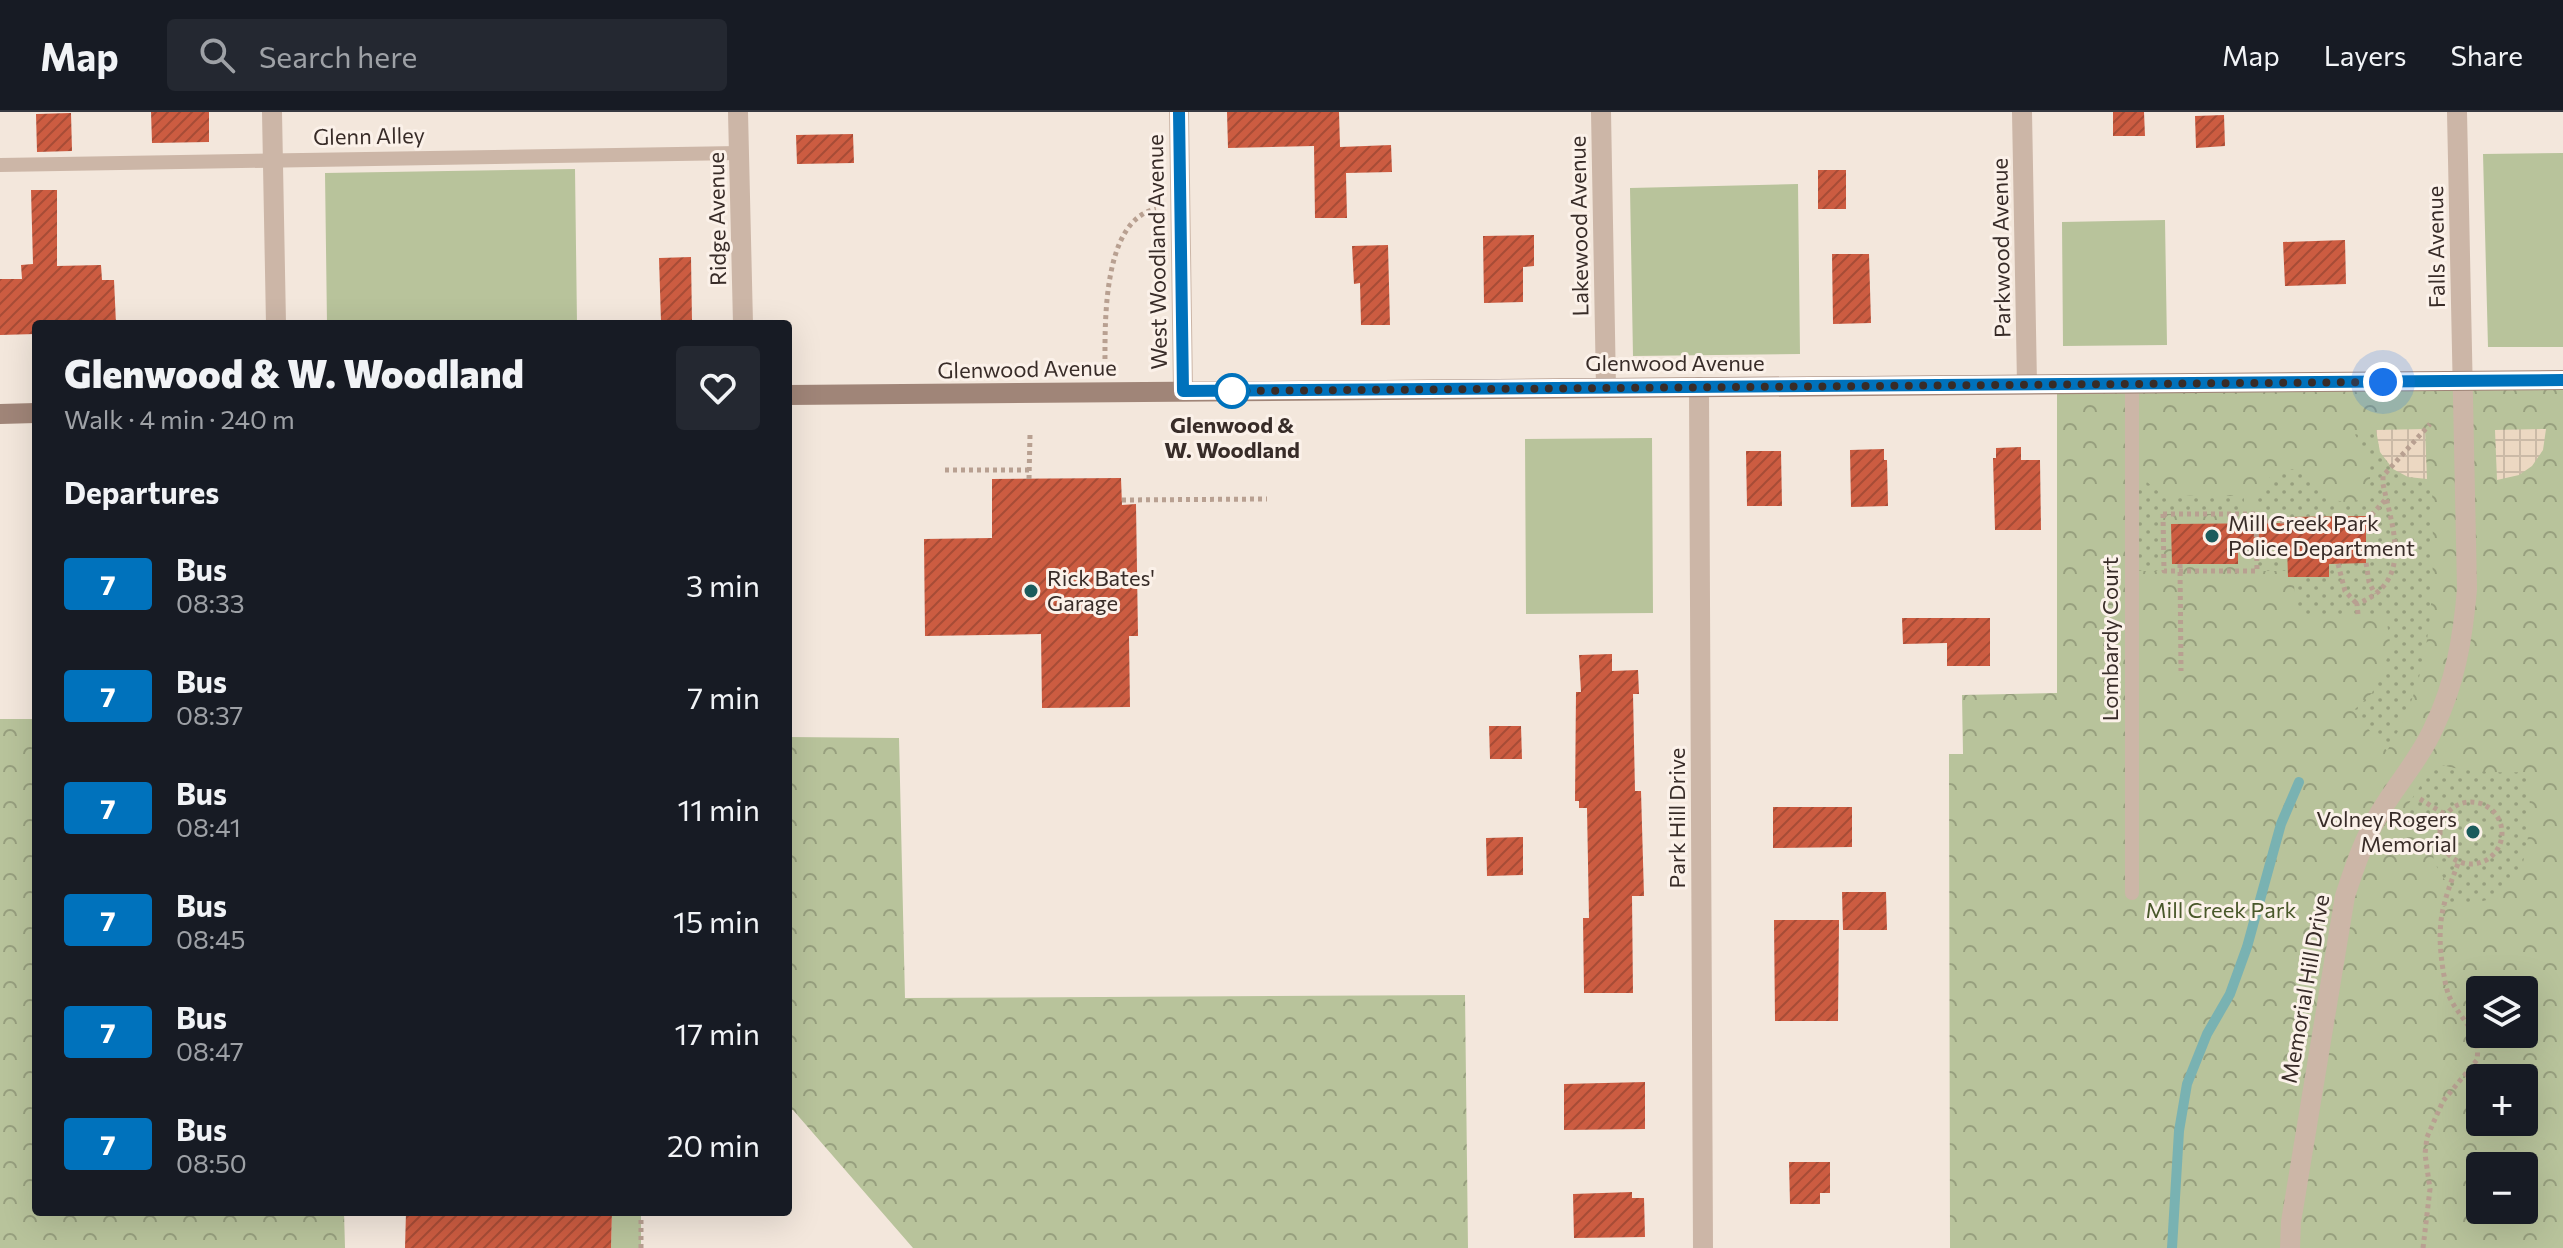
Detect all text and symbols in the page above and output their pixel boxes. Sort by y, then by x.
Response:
search box [167,19,727,91]
text: Map [40,32,119,79]
icon: search [195,33,239,77]
text: Search here [259,37,417,74]
text: Map [2222,38,2280,72]
text: Layers [2324,38,2406,72]
text: Share [2450,38,2523,72]
street label: Glenn Alley [313,121,425,150]
street label: West Woodland Avenue [1141,134,1172,370]
street label: Lakewood Avenue [1563,135,1594,317]
street label: Ridge Avenue [702,152,731,286]
street label: Parkwood Avenue [1985,158,2016,338]
street label: Falls Avenue [2421,186,2450,308]
button: heart [676,346,760,430]
text: Glenwood & W. Woodland [64,349,524,396]
street label: Glenwood Avenue [1585,349,1765,376]
street label: Glenwood Avenue [937,353,1117,384]
your location [2363,362,2403,402]
marker: Glenwood & W. Woodland [1215,374,1249,408]
text: Walk · 4 min · 240 m [64,403,295,434]
place label: Glenwood & W. Woodland [1164,411,1300,463]
text: Departures [64,473,219,510]
place label: Mill Creek Park Police Department [2228,509,2415,561]
marker: Mill Creek Park Police Department [2203,527,2221,545]
text: Bus [176,550,227,587]
street label: Lombardy Court [2096,557,2123,721]
place label: Rick Bates' Garage [1047,564,1155,616]
text: 3 min [686,566,760,603]
text: 7 [100,567,116,601]
marker: Rick Bates' Garage [1022,582,1040,600]
text: 08:33 [176,587,244,618]
text: Bus [176,662,227,699]
text: 7 min [687,678,760,715]
text: 7 [100,679,116,713]
text: 08:37 [176,699,243,730]
street label: Park Hill Drive [1663,748,1690,888]
text: Bus [176,774,227,811]
text: 11 min [678,790,760,827]
text: 7 [100,791,116,825]
place label: Volney Rogers Memorial [2316,805,2457,857]
text: 08:41 [176,811,241,842]
marker: Volney Rogers Memorial [2464,823,2482,841]
text: Bus [176,886,227,923]
street label: Memorial Hill Drive [2275,892,2334,1085]
park label: Mill Creek Park [2146,896,2297,923]
text: 15 min [673,902,760,939]
text: 7 [100,903,116,937]
text: 08:45 [176,923,245,954]
map controls [2466,976,2538,1224]
button: layers [2466,976,2538,1048]
text: Bus [176,998,227,1035]
text: 17 min [675,1014,760,1051]
text: 7 [100,1015,116,1049]
text: 08:47 [176,1035,244,1066]
button: + [2466,1064,2538,1136]
text: Bus [176,1110,227,1147]
text: 20 min [667,1126,760,1163]
text: 7 [100,1127,116,1161]
text: 08:50 [176,1147,247,1178]
button: − [2466,1152,2538,1224]

